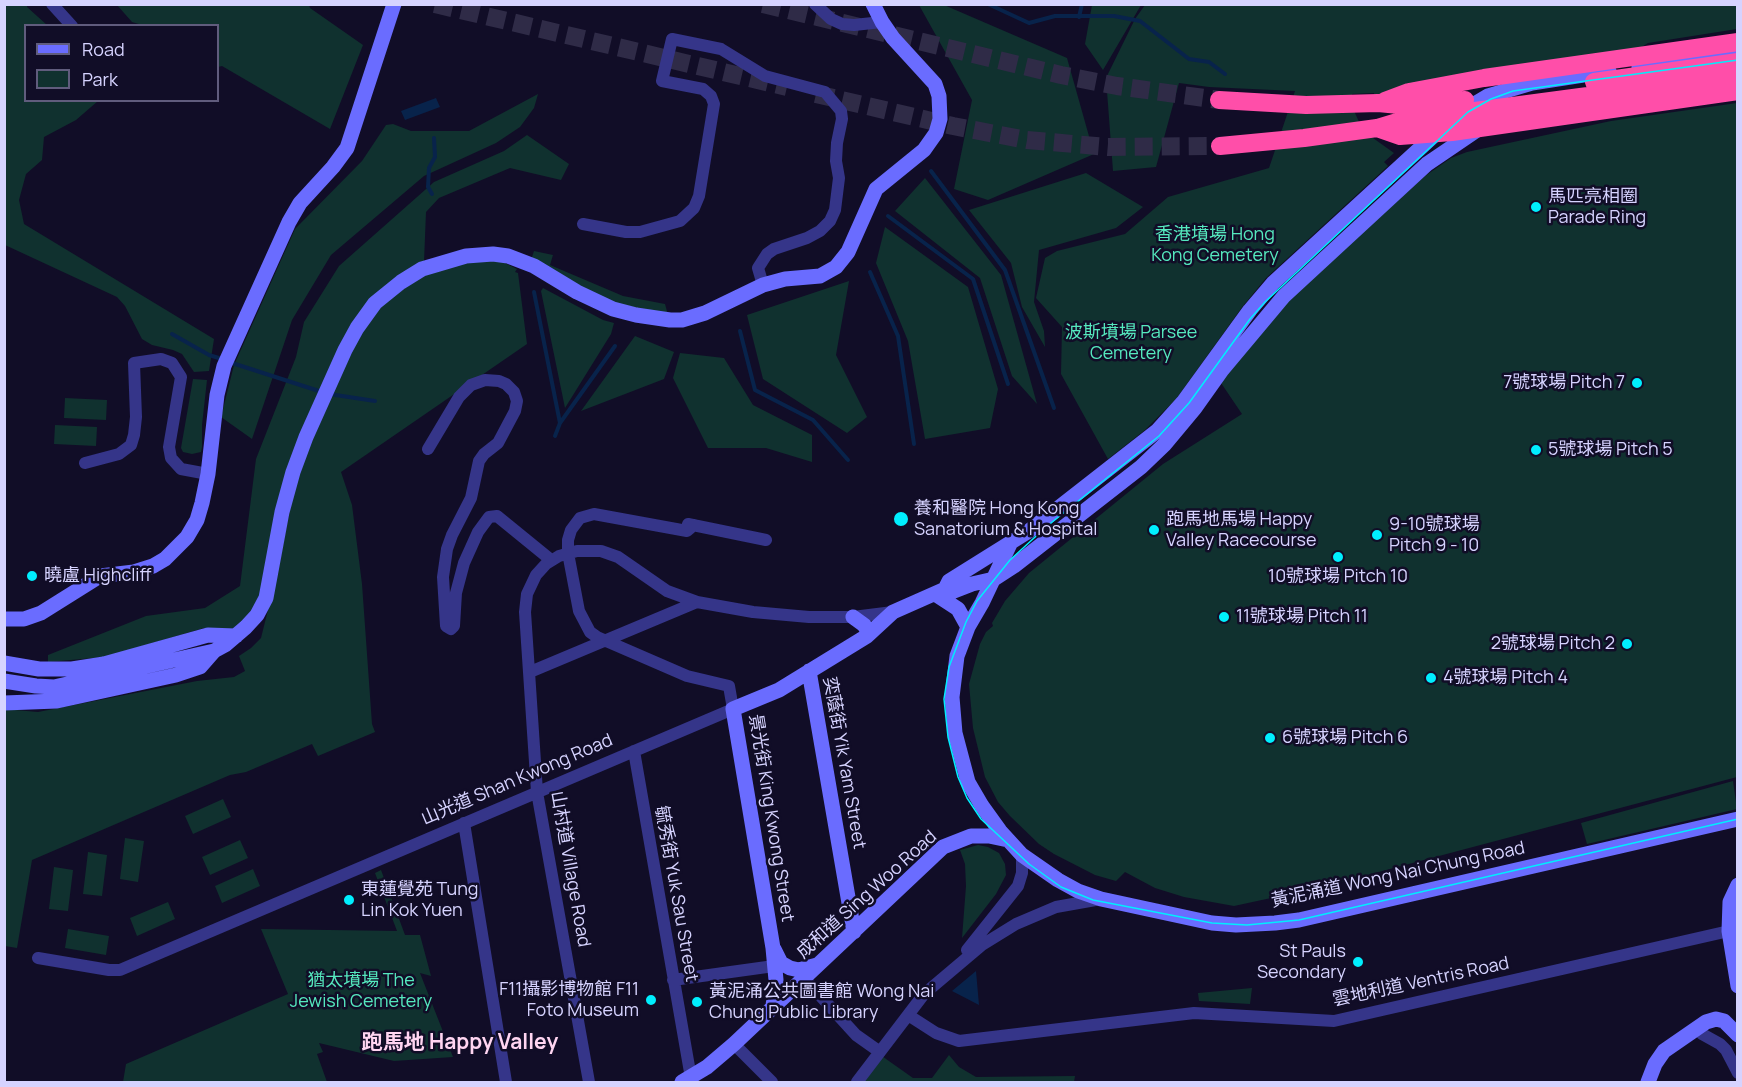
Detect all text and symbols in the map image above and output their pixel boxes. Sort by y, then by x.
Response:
legend [24,24,219,102]
text: Road [82,37,125,61]
text: Park [82,67,118,91]
place label: 馬匹亮相圈 Parade Ring [1548,186,1646,228]
marker: 馬匹亮相圈 Parade Ring [1529,200,1543,214]
park label: 香港墳場 Hong Kong Cemetery [1151,224,1279,266]
park label: 波斯墳場 Parsee Cemetery [1065,322,1197,364]
place label: 7號球場 Pitch 7 [1503,372,1625,394]
marker: 7號球場 Pitch 7 [1630,376,1644,390]
place label: 5號球場 Pitch 5 [1548,439,1673,461]
marker: 5號球場 Pitch 5 [1529,443,1543,457]
place label: 養和醫院 Hong Kong Sanatorium & Hospital [914,498,1097,540]
place label: 跑馬地馬場 Happy Valley Racecourse [1166,509,1317,552]
marker: 養和醫院 Hong Kong Sanatorium & Hospital [892,510,910,528]
place label: 9-10號球場 Pitch 9 - 10 [1389,514,1480,556]
marker: 跑馬地馬場 Happy Valley Racecourse [1147,523,1161,537]
marker: 9-10號球場 Pitch 9 - 10 [1370,528,1384,542]
marker: 10號球場 Pitch 10 [1331,550,1345,564]
place label: 曉盧 Highcliff [44,565,151,587]
place label: 10號球場 Pitch 10 [1268,566,1408,588]
marker: 曉盧 Highcliff [25,569,39,583]
place label: 11號球場 Pitch 11 [1236,606,1368,628]
marker: 11號球場 Pitch 11 [1217,610,1231,624]
place label: 2號球場 Pitch 2 [1491,633,1615,655]
marker: 2號球場 Pitch 2 [1620,637,1634,651]
place label: 4號球場 Pitch 4 [1443,667,1568,689]
marker: 4號球場 Pitch 4 [1424,671,1438,685]
street label: 奕蔭街 Yik Yam Street [818,675,870,851]
street label: 景光街 King Kwong Street [744,713,798,923]
place label: 6號球場 Pitch 6 [1282,727,1408,749]
street label: 山光道 Shan Kwong Road [418,730,616,830]
marker: 6號球場 Pitch 6 [1263,731,1277,745]
street label: 山村道 Village Road [546,789,594,949]
street label: 毓秀街 Yuk Sau Street [650,804,702,984]
street label: 成和道 Sing Woo Road [792,826,942,964]
street label: 黃泥涌道 Wong Nai Chung Road [1269,838,1527,912]
place label: 東蓮覺苑 Tung Lin Kok Yuen [361,879,478,922]
marker: 東蓮覺苑 Tung Lin Kok Yuen [342,893,356,907]
place label: St Pauls Secondary [1257,941,1346,984]
street label: 雲地利道 Ventris Road [1331,953,1511,1011]
marker: St Pauls Secondary [1351,955,1365,969]
park label: 猶太墳場 The Jewish Cemetery [290,970,432,1012]
place label: F11攝影博物館 F11 Foto Museum [499,979,639,1022]
place label: 黃泥涌公共圖書館 Wong Nai Chung Public Library [709,981,934,1024]
marker: F11攝影博物館 F11 Foto Museum [644,993,658,1007]
marker: 黃泥涌公共圖書館 Wong Nai Chung Public Library [690,995,704,1009]
district label: 跑馬地 Happy Valley [362,1030,558,1056]

